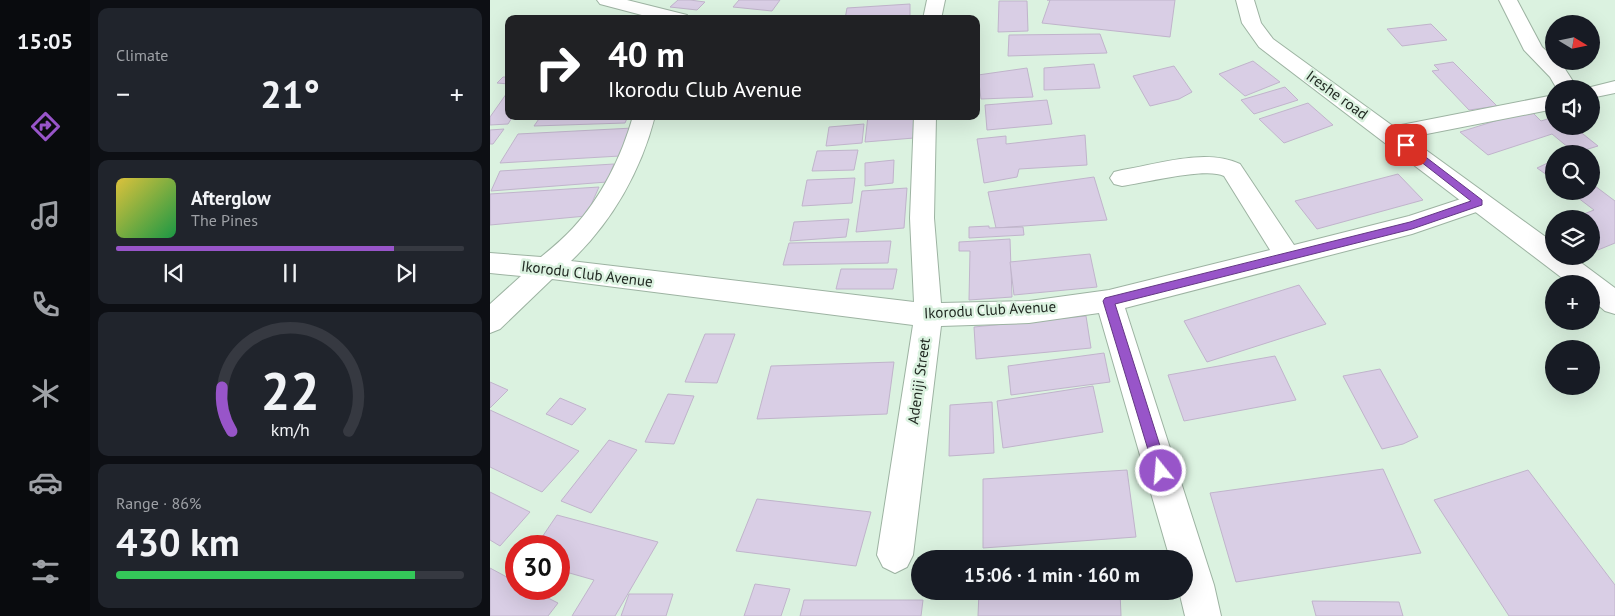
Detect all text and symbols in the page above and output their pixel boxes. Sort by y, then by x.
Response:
north arrow [1545,15,1600,70]
map controls [1545,15,1600,395]
text: 15:05 [17,27,73,55]
text: 40 m [608,31,685,77]
icon: right [525,35,590,100]
text: Climate [116,45,168,65]
street label: Ireshe road [1303,66,1372,123]
text: 21° [260,69,320,118]
text: − [116,75,130,112]
text: + [450,75,464,112]
text: Ikorodu Club Avenue [608,75,802,103]
button: sound [1545,80,1600,135]
icon: directions [28,109,63,144]
pin [1385,124,1427,166]
icon: arrive [1392,131,1420,159]
button: search [1545,145,1600,200]
text: Afterglow [191,186,271,210]
icon: music [28,198,63,233]
text: The Pines [191,210,258,230]
button: layers [1545,210,1600,265]
street label: Ikorodu Club Avenue [520,256,654,291]
icon: previous [160,259,188,287]
icon: pause [276,259,304,287]
icon: next [392,259,420,287]
button: + [1545,275,1600,330]
icon: phone [28,287,63,322]
street label: Ikorodu Club Avenue [923,297,1056,322]
street label: Adeniji Street [903,337,934,425]
button: − [1545,340,1600,395]
text: 22 [261,357,319,424]
icon: climate [28,376,63,411]
text: km/h [270,418,310,441]
position arrow [1134,444,1186,496]
icon: car [28,465,63,500]
text: Range · 86% [116,493,201,513]
text: 430 km [116,517,240,566]
speed limit sign: 30 [505,535,570,600]
icon: filters [28,554,63,589]
text: 15:06 · 1 min · 160 m [964,563,1140,587]

